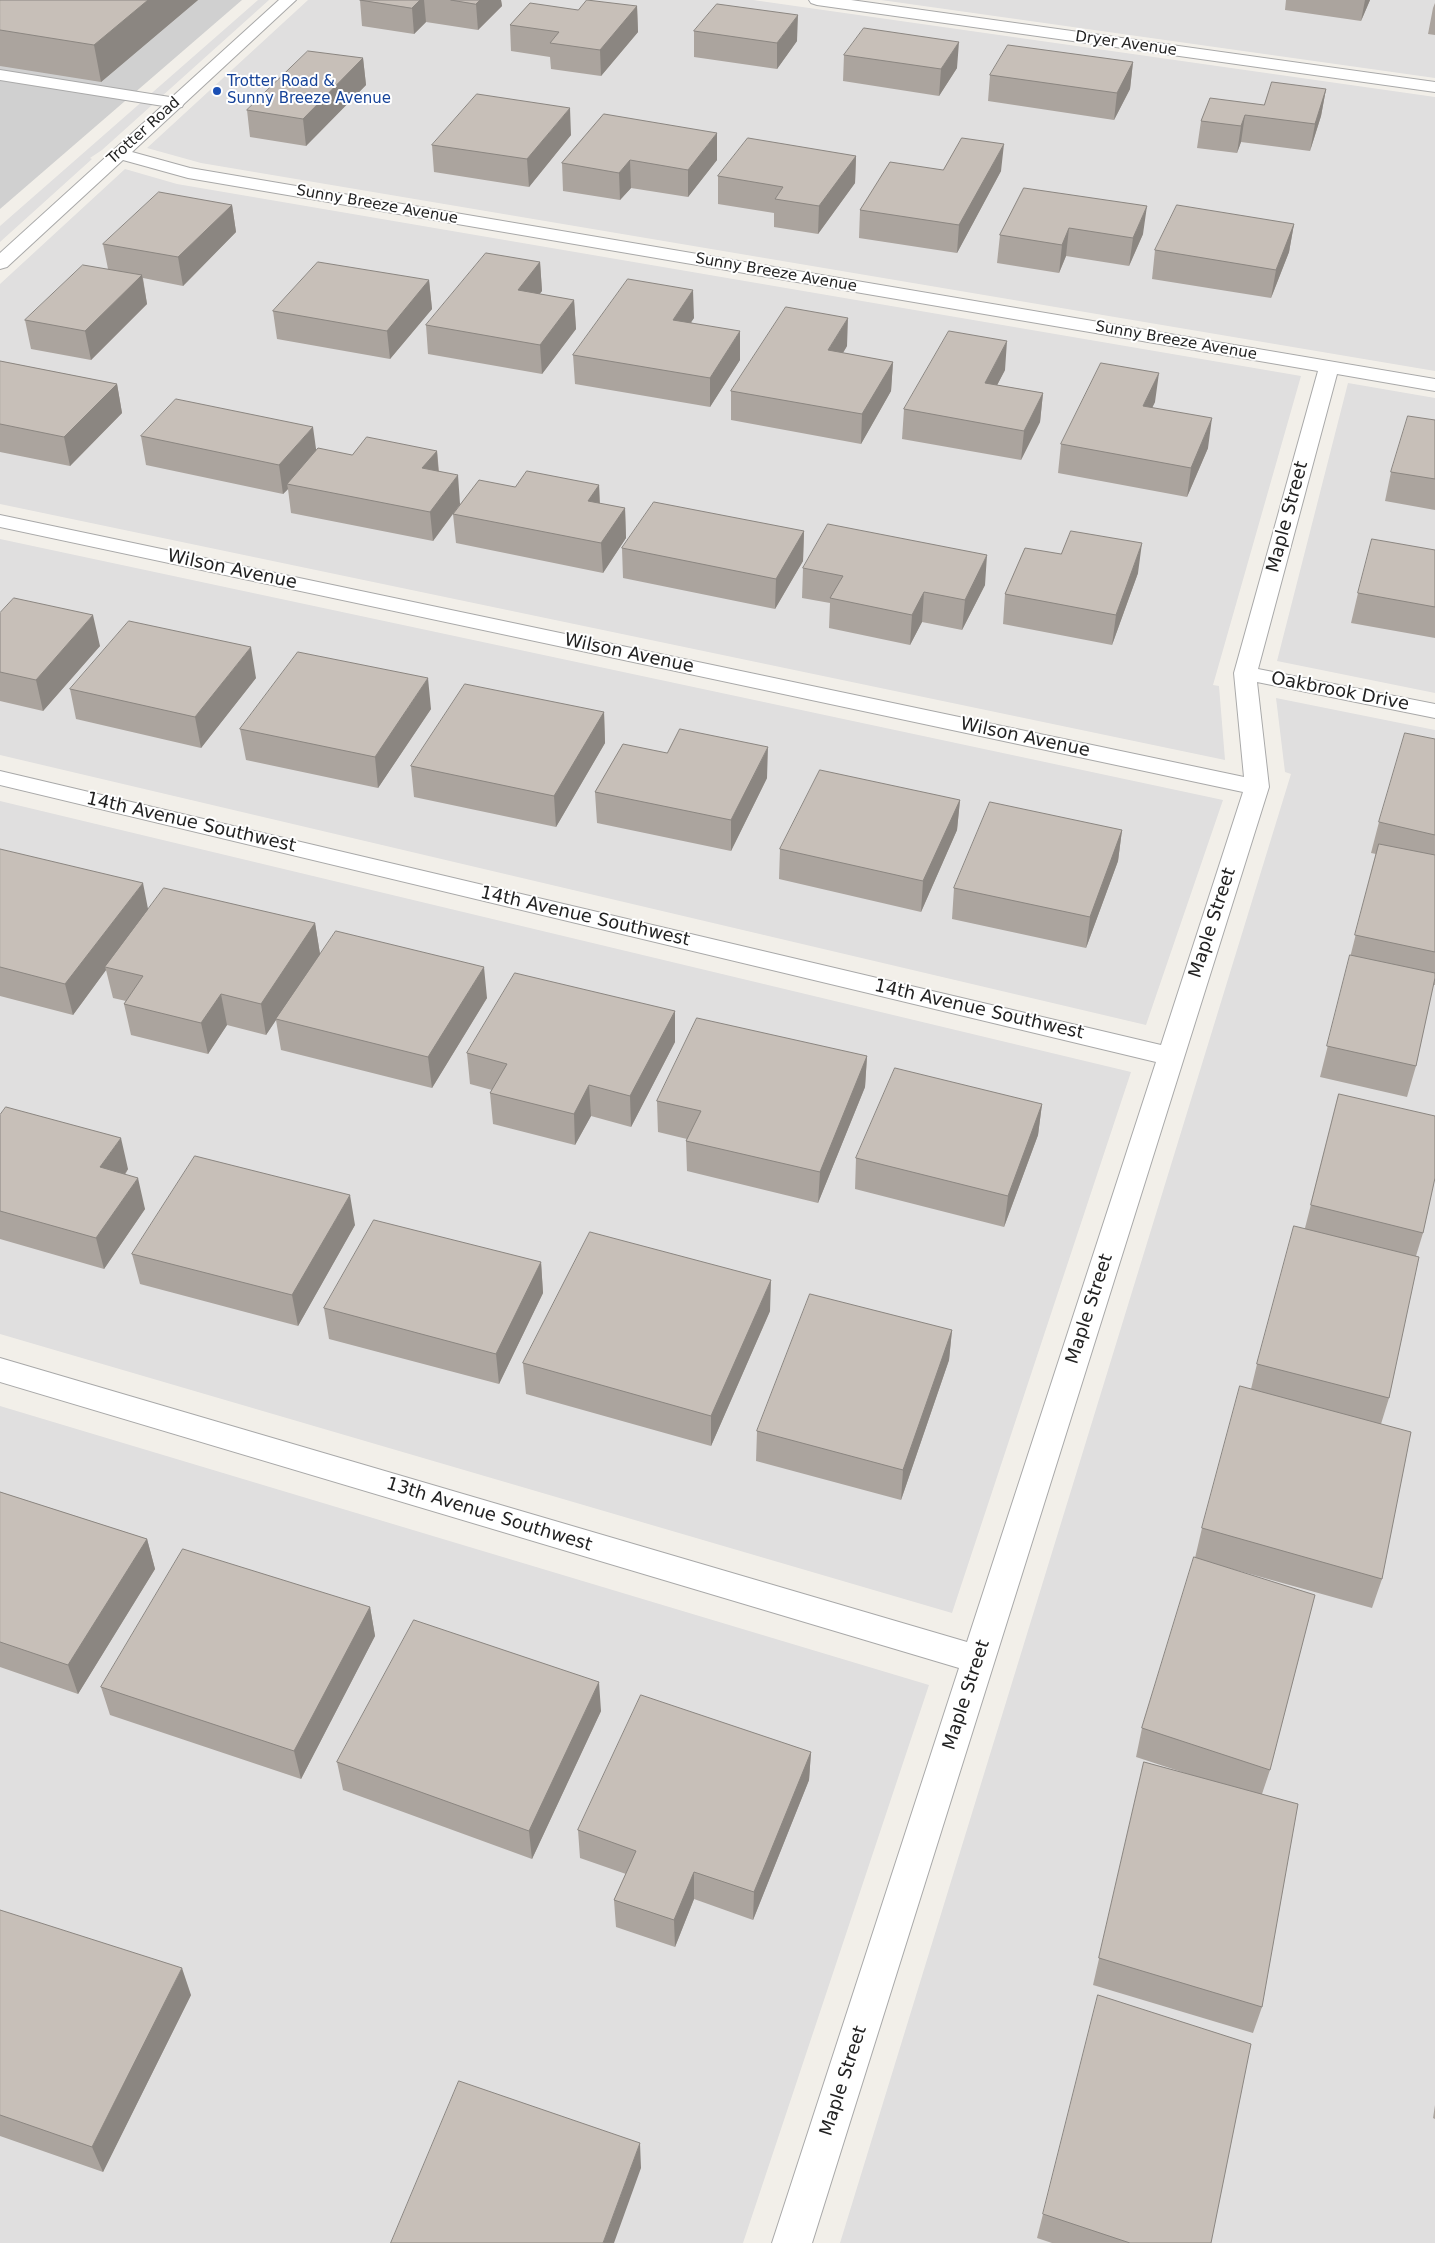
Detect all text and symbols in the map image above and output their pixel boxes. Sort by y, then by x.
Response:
street label: Dryer Avenue [1074,28,1178,60]
place label: Trotter Road & Sunny Breeze Avenue [227,73,391,108]
marker: Trotter Road & Sunny Breeze Avenue [211,85,223,97]
street label: Trotter Road [104,94,184,168]
street label: Sunny Breeze Avenue [295,182,459,228]
street label: Sunny Breeze Avenue [694,250,858,296]
street label: Sunny Breeze Avenue [1094,318,1258,364]
street label: Maple Street [1263,459,1313,575]
street label: Wilson Avenue [165,546,299,594]
street label: Wilson Avenue [562,630,696,678]
street label: Oakbrook Drive [1269,668,1411,716]
street label: Wilson Avenue [958,714,1092,762]
street label: 14th Avenue Southwest [84,788,298,858]
street label: Maple Street [1185,865,1241,981]
street label: 14th Avenue Southwest [478,882,692,952]
street label: 14th Avenue Southwest [872,975,1086,1045]
street label: Maple Street [1062,1251,1118,1367]
street label: 13th Avenue Southwest [383,1473,595,1557]
street label: Maple Street [939,1637,995,1753]
street label: Maple Street [816,2023,872,2139]

